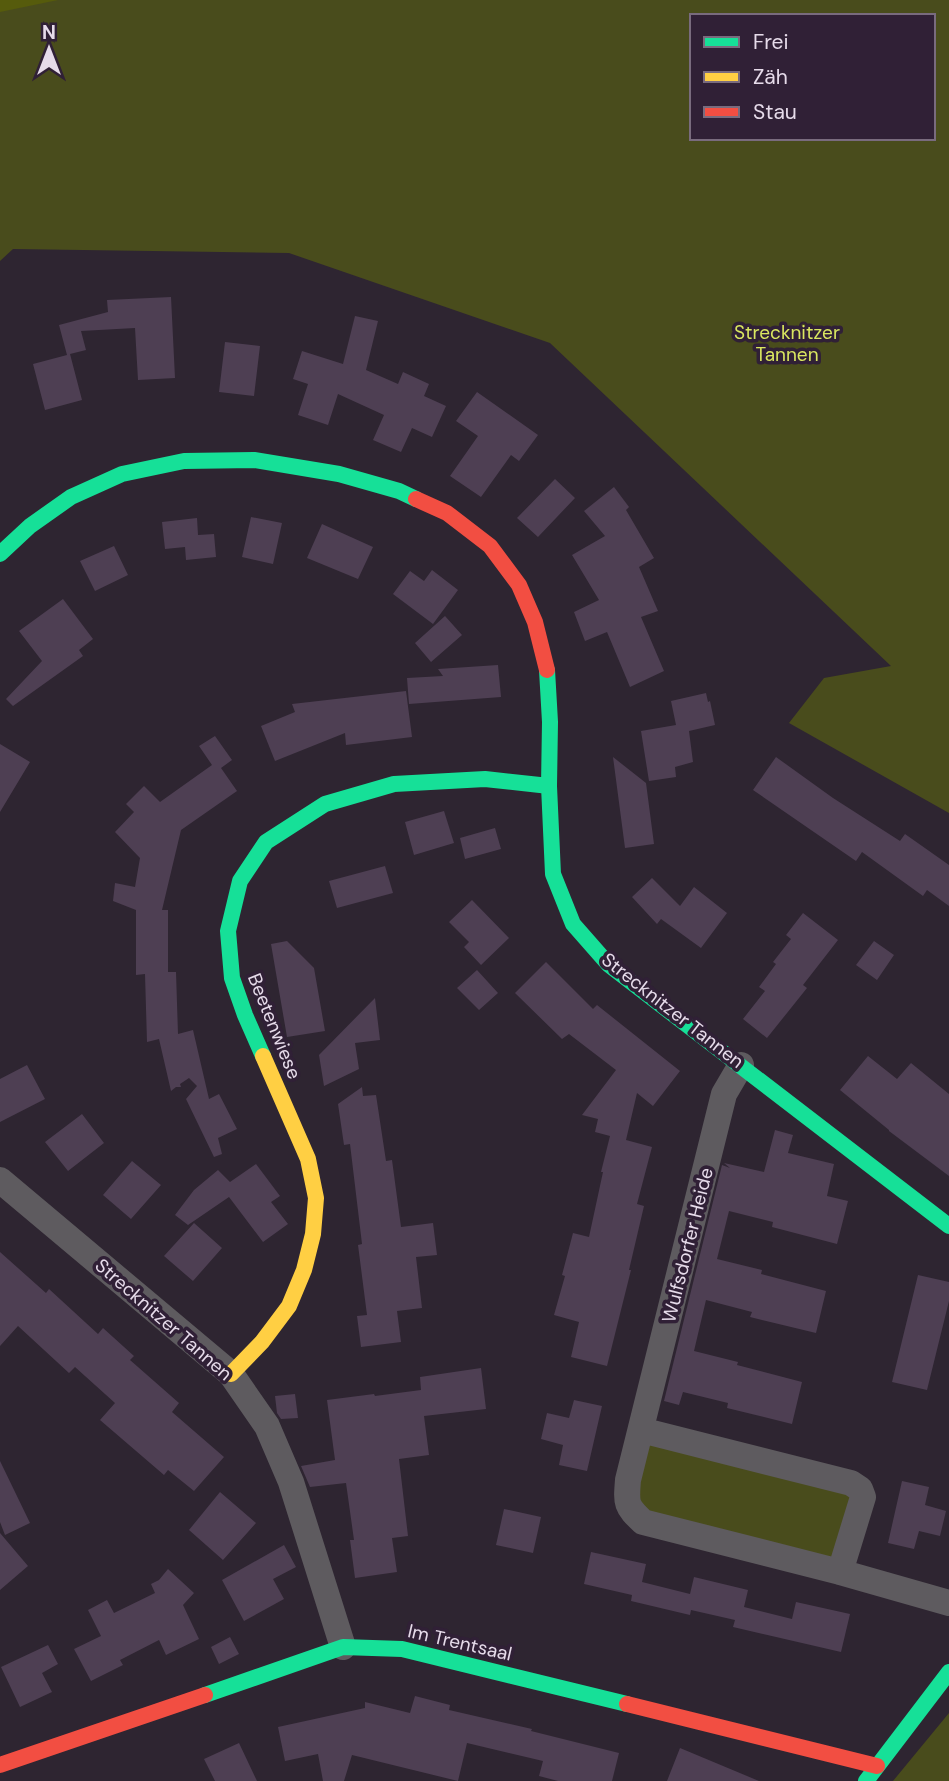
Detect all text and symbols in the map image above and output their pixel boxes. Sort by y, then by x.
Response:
north arrow [14,14,84,84]
legend [690,14,935,140]
text: N [42,20,56,45]
text: Frei [753,28,789,56]
text: Zäh [753,63,788,91]
text: Stau [753,98,797,126]
park label: Strecknitzer Tannen [734,320,840,367]
street label: Strecknitzer Tannen [596,947,749,1074]
street label: Beetenwiese [242,970,307,1083]
street label: Wulfsdorfer Heide [656,1165,719,1325]
street label: Strecknitzer Tannen [90,1253,238,1386]
street label: Im Trentsaal [405,1618,514,1667]

